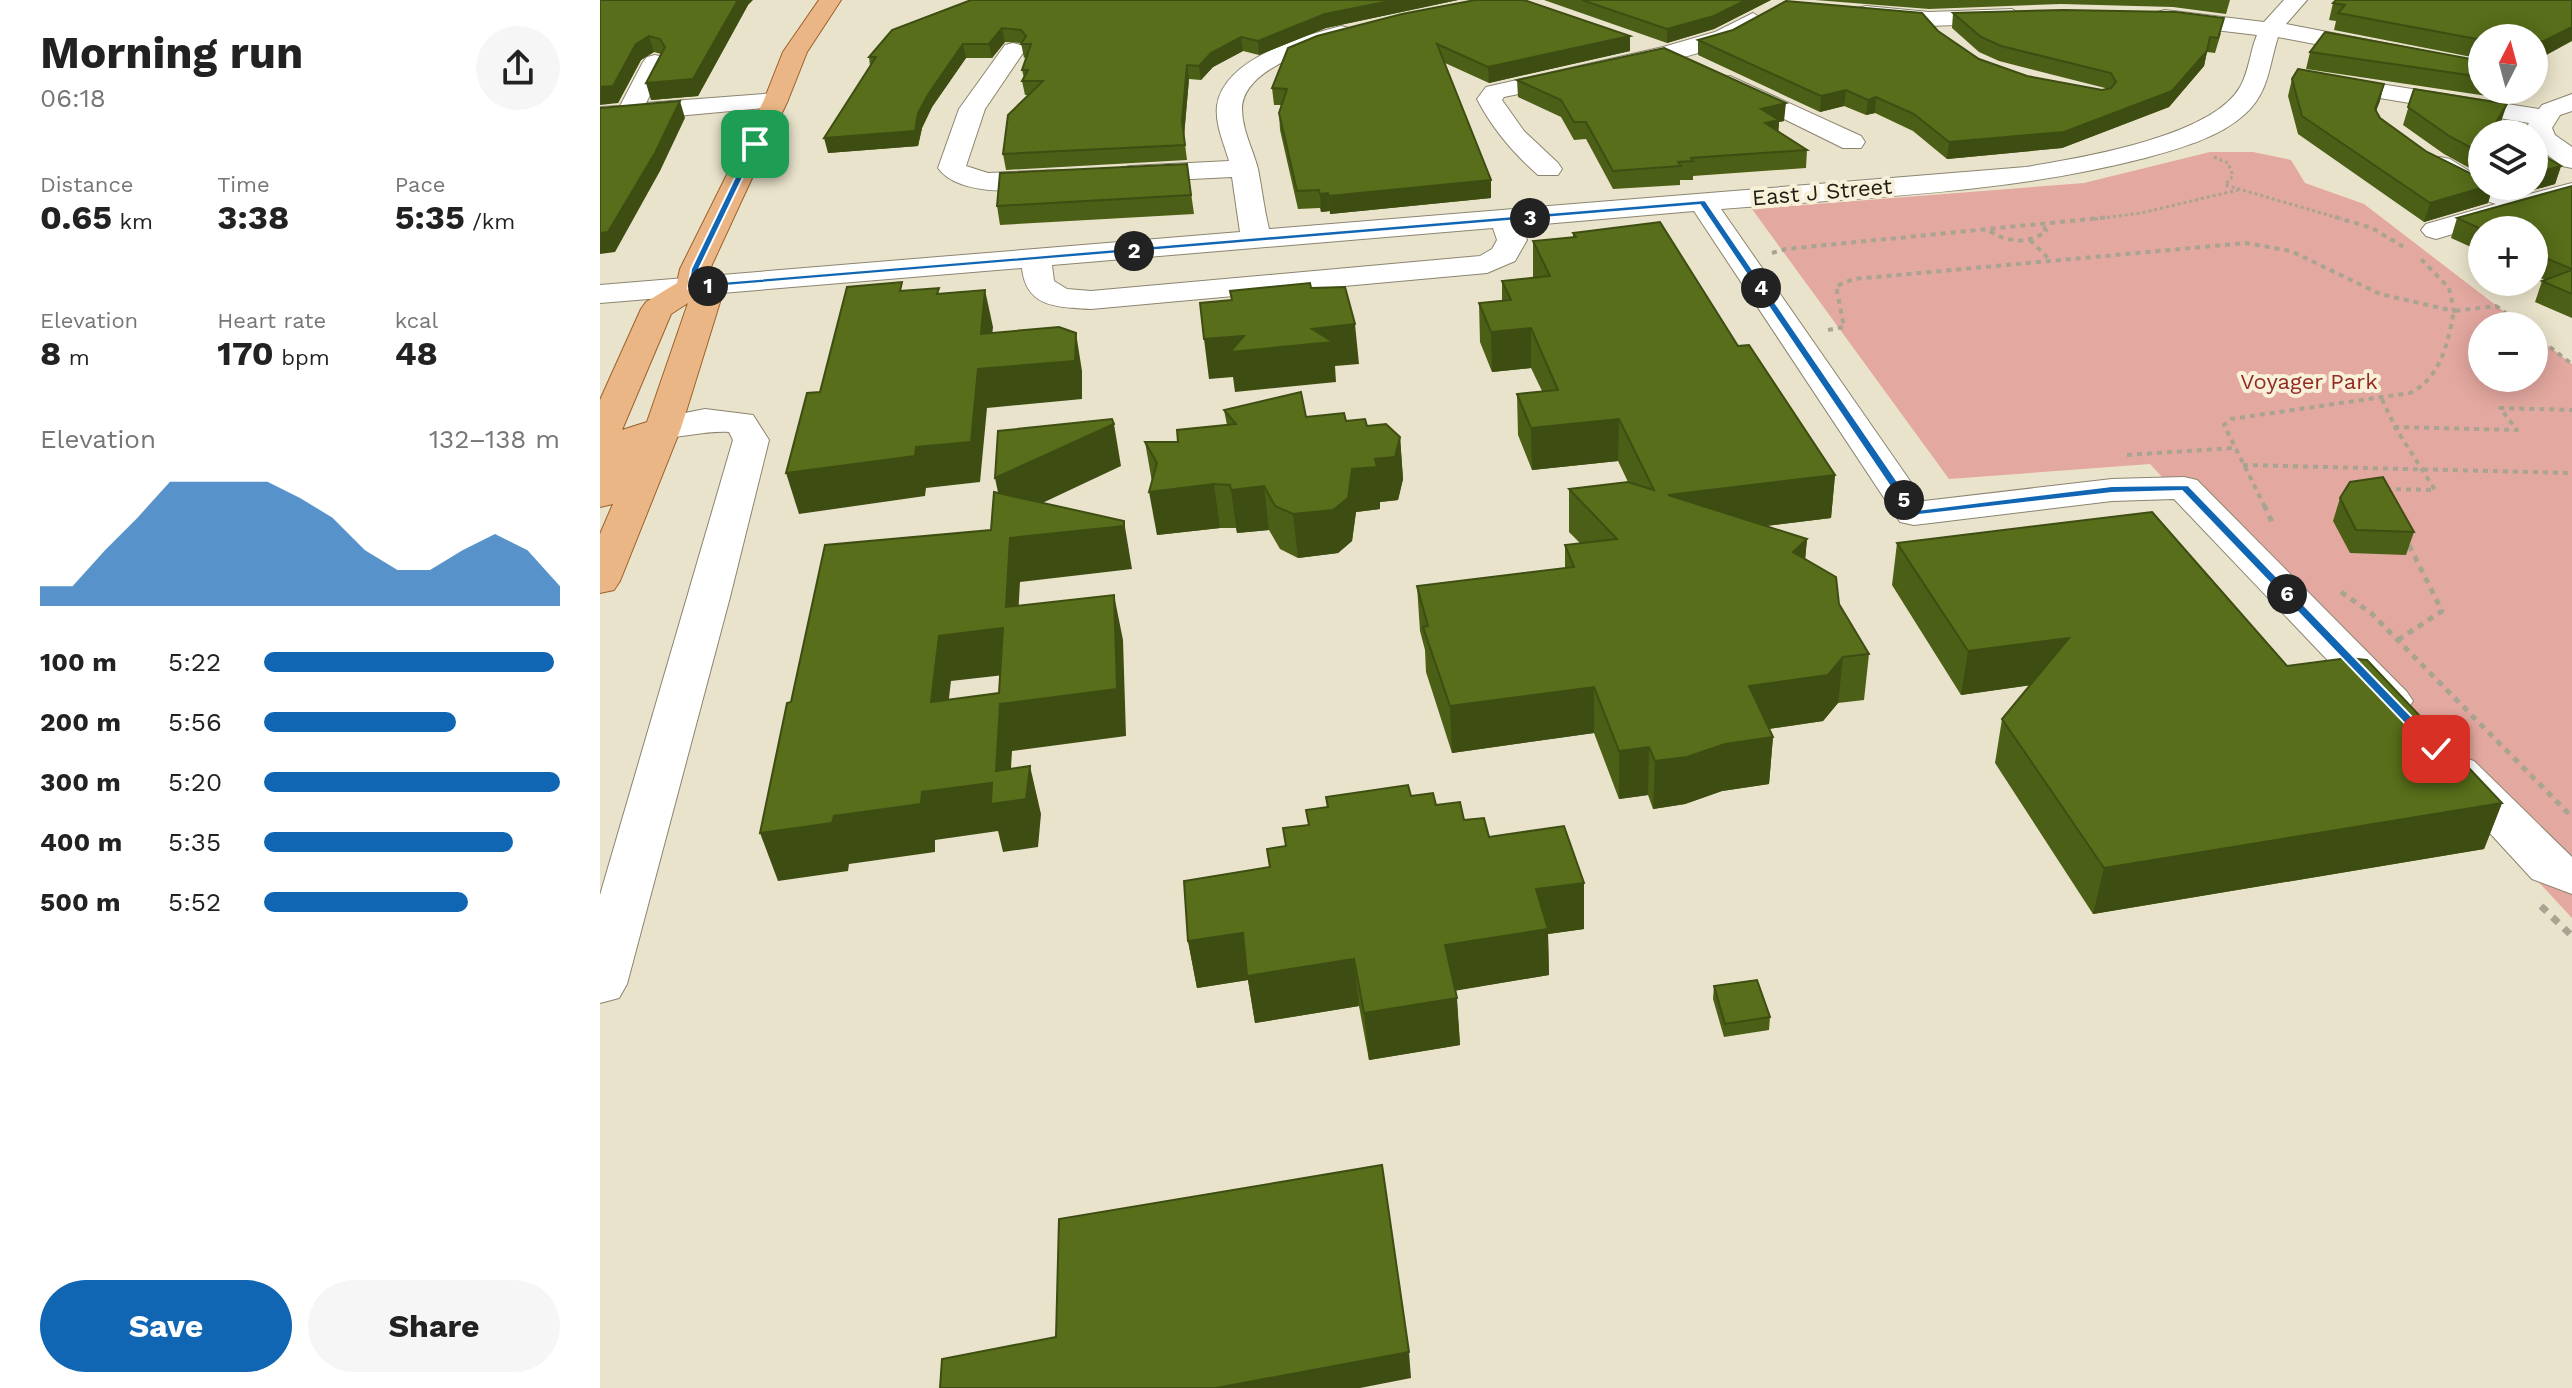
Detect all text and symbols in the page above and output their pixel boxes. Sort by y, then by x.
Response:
north arrow [2468,24,2548,104]
map controls [2468,24,2548,392]
button: share [476,26,560,110]
text: Morning run [40,27,303,79]
text: 06:18 [40,83,106,113]
pin [721,110,789,178]
button: layers [2468,120,2548,200]
icon: arrive [733,122,777,166]
text: Distance [40,172,134,197]
text: Time [217,172,270,197]
text: Pace [395,172,446,197]
street label: East J Street [1751,173,1893,211]
text: 0.65 [40,197,112,237]
text: 3:38 [217,197,289,237]
text: 5:35 [395,197,465,237]
pin: 3 [1510,198,1550,238]
text: 3 [1523,205,1537,230]
text: km [112,209,153,234]
text: /km [465,209,515,234]
button: + [2468,216,2548,296]
pin: 2 [1114,231,1154,271]
text: 2 [1127,238,1141,263]
pin: 1 [688,266,728,306]
pin: 4 [1741,268,1781,308]
text: 1 [703,273,713,298]
text: 4 [1754,275,1768,300]
text: Elevation [40,308,138,333]
text: Heart rate [217,308,326,333]
text: kcal [395,308,438,333]
button: − [2468,312,2548,392]
text: 8 [40,333,61,373]
text: 170 [217,333,274,373]
text: 48 [395,333,438,373]
text: m [61,345,90,370]
text: bpm [274,345,330,370]
park label: Voyager Park [2240,369,2378,394]
text: Elevation [40,424,156,454]
text: 132–138 m [429,424,560,454]
pin: 5 [1884,480,1924,520]
text: 5 [1898,487,1910,512]
pin: 6 [2267,574,2307,614]
text: 6 [2280,581,2294,606]
text: 100 m [40,647,117,677]
text: 5:22 [168,647,221,677]
text: 200 m [40,707,121,737]
text: 5:56 [168,707,222,737]
pin [2402,715,2470,783]
icon: check [2414,727,2458,771]
text: 300 m [40,767,121,797]
text: 5:20 [168,767,222,797]
text: 400 m [40,827,122,857]
text: 5:35 [168,827,221,857]
text: 500 m [40,887,121,917]
text: 5:52 [168,887,221,917]
button: Save [40,1280,292,1372]
button: Share [308,1280,560,1372]

